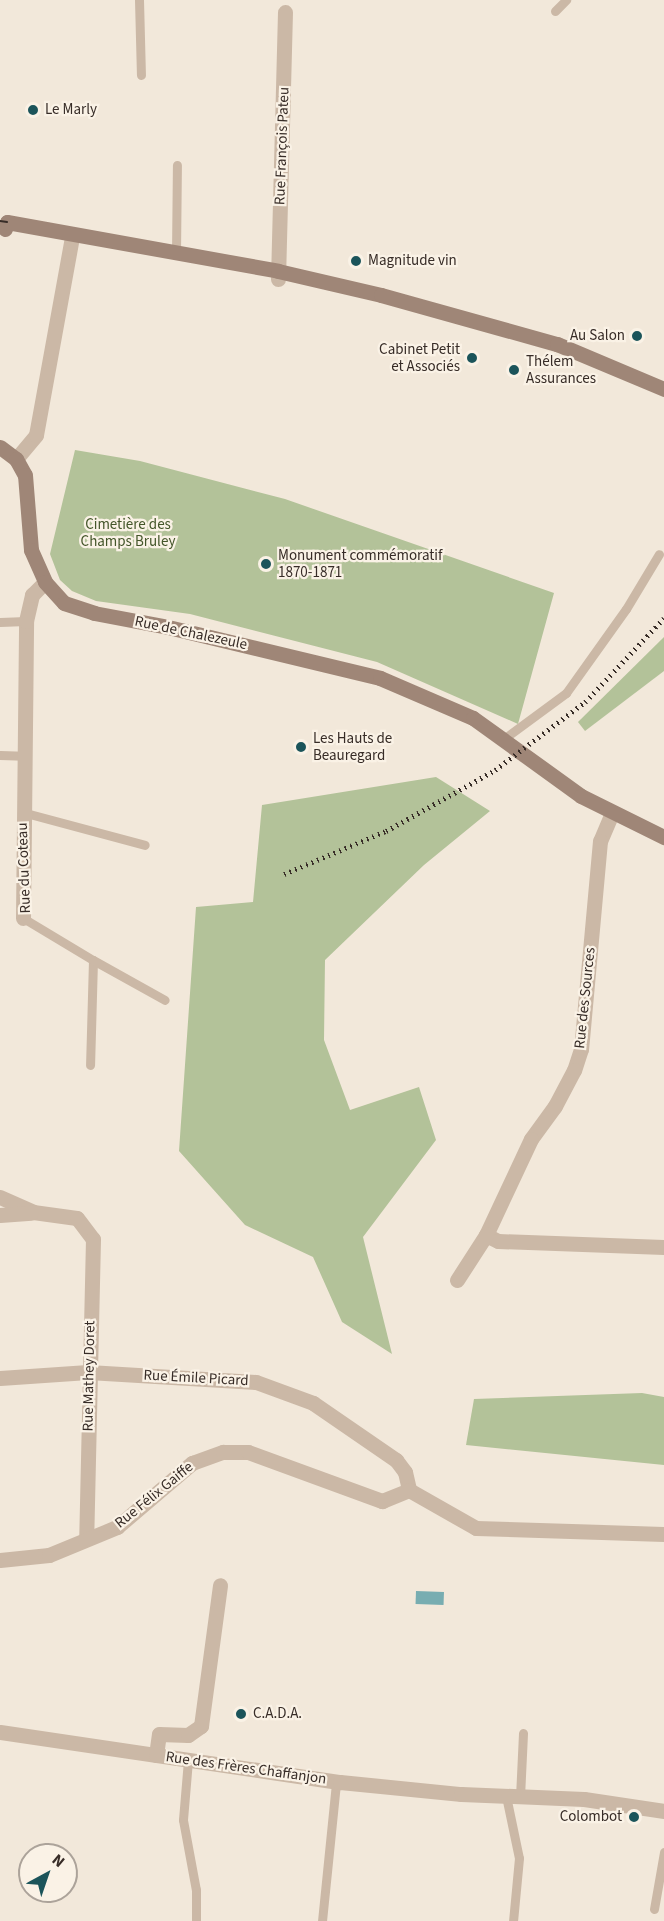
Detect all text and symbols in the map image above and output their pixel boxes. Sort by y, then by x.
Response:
street label: Rue François Pateu [271,87,293,205]
place label: Le Marly [45,101,97,119]
marker: Le Marly [26,103,40,117]
place label: Magnitude vin [368,252,457,270]
marker: Magnitude vin [349,254,363,268]
place label: Au Salon [570,327,625,345]
marker: Au Salon [630,329,644,343]
place label: Cabinet Petit et Associés [379,340,460,375]
marker: Cabinet Petit et Associés [465,351,479,365]
place label: Thélem Assurances [526,352,596,387]
marker: Thélem Assurances [507,363,521,377]
park label: Cimetière des Champs Bruley [81,515,175,550]
place label: Monument commémoratif 1870-1871 [278,546,442,581]
marker: Monument commémoratif 1870-1871 [259,557,273,571]
street label: Rue de Chalezeule [133,612,249,654]
place label: Les Hauts de Beauregard [313,729,392,764]
marker: Les Hauts de Beauregard [294,740,308,754]
street label: Rue du Coteau [13,822,35,914]
street label: Rue des Sources [571,946,599,1050]
street label: Rue Mathey Doret [79,1320,99,1432]
street label: Rue Émile Picard [143,1366,249,1390]
street label: Rue Félix Gaiffe [111,1458,197,1532]
place label: C.A.D.A. [253,1705,302,1723]
marker: C.A.D.A. [234,1707,248,1721]
street label: Rue des Frères Chaffanjon [165,1748,327,1788]
place label: Colombot [560,1808,622,1826]
marker: Colombot [627,1810,641,1824]
north arrow [18,1843,78,1903]
text: N [47,1849,69,1873]

